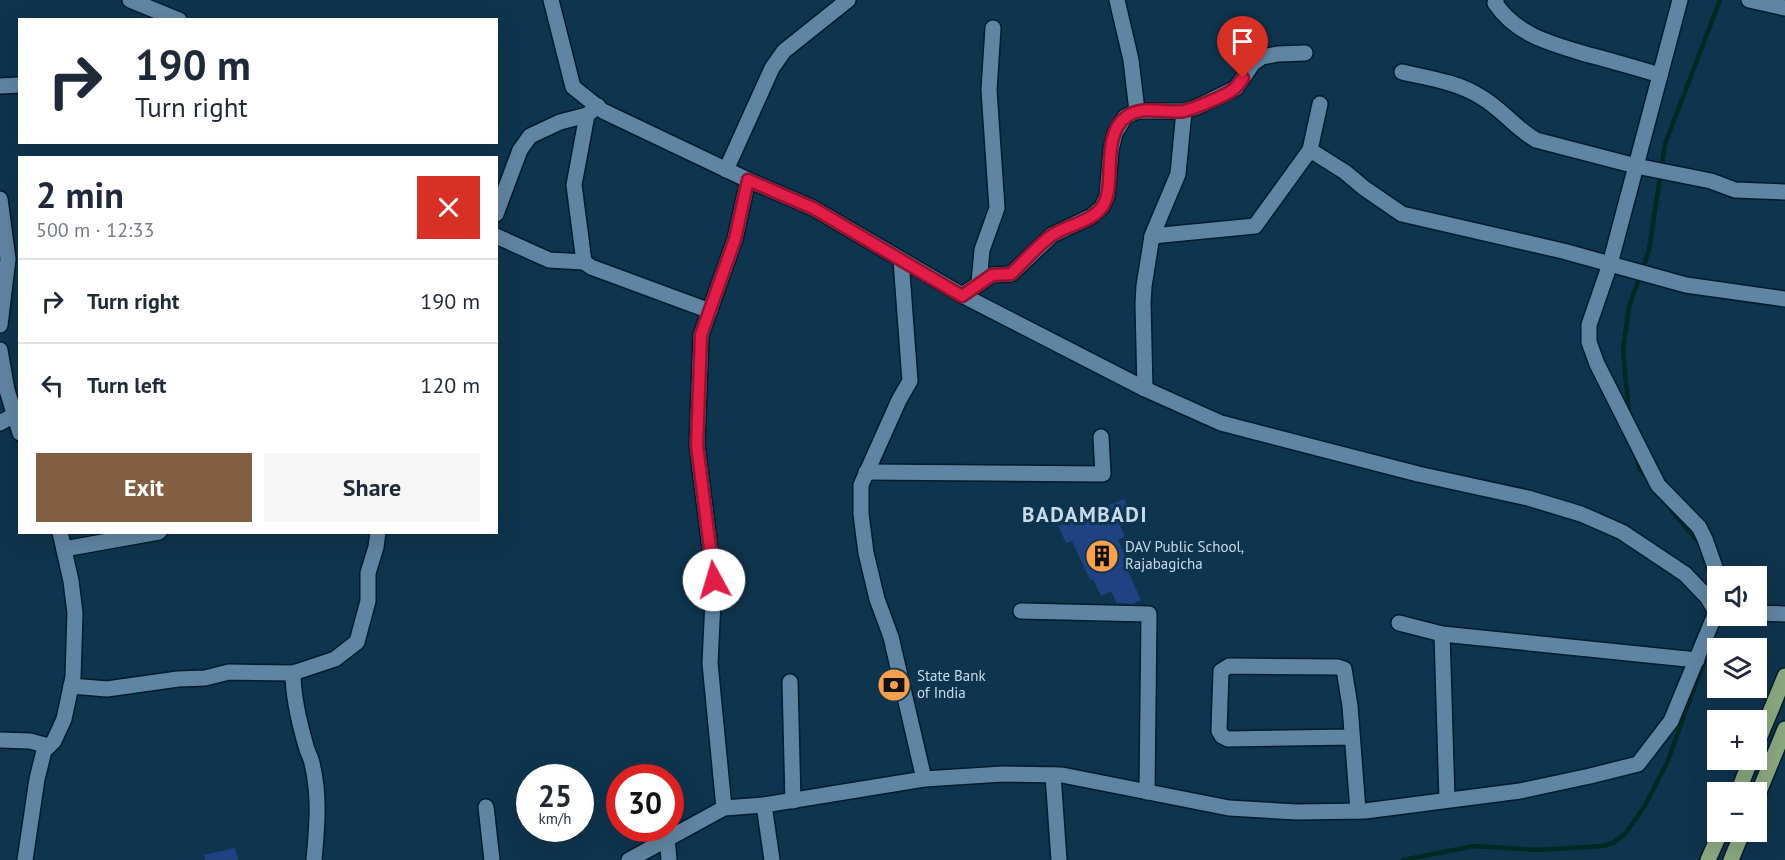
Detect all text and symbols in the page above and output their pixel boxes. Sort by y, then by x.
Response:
pin [1217,16,1268,78]
icon: arrive [1226,25,1259,58]
text: 190 m [135,37,251,92]
icon: right [36,42,114,120]
text: Turn right [135,90,248,124]
text: 2 min [36,171,124,218]
button: close [417,176,480,239]
text: 500 m · 12:33 [36,217,154,243]
icon: right [36,285,69,318]
text: Turn right [87,287,179,315]
text: 190 m [420,287,480,315]
icon: left [36,369,69,402]
text: Turn left [87,371,167,399]
text: 120 m [420,371,480,399]
button: Exit [36,453,252,522]
button: Share [264,453,480,522]
district label: BADAMBADI [1022,501,1148,528]
place label: DAV Public School, Rajabagicha [1125,537,1244,573]
building icon: DAV Public School, Rajabagicha [1084,538,1120,574]
position arrow [682,548,746,612]
map controls [1707,566,1767,842]
button: sound [1707,566,1767,626]
button: layers [1707,638,1767,698]
place label: State Bank of India [917,666,986,702]
bank icon: State Bank of India [876,667,912,703]
button: + [1707,710,1767,770]
speed limit sign: 30 [606,764,684,842]
text: 25 [538,776,572,815]
button: − [1707,782,1767,842]
text: km/h [539,809,571,828]

